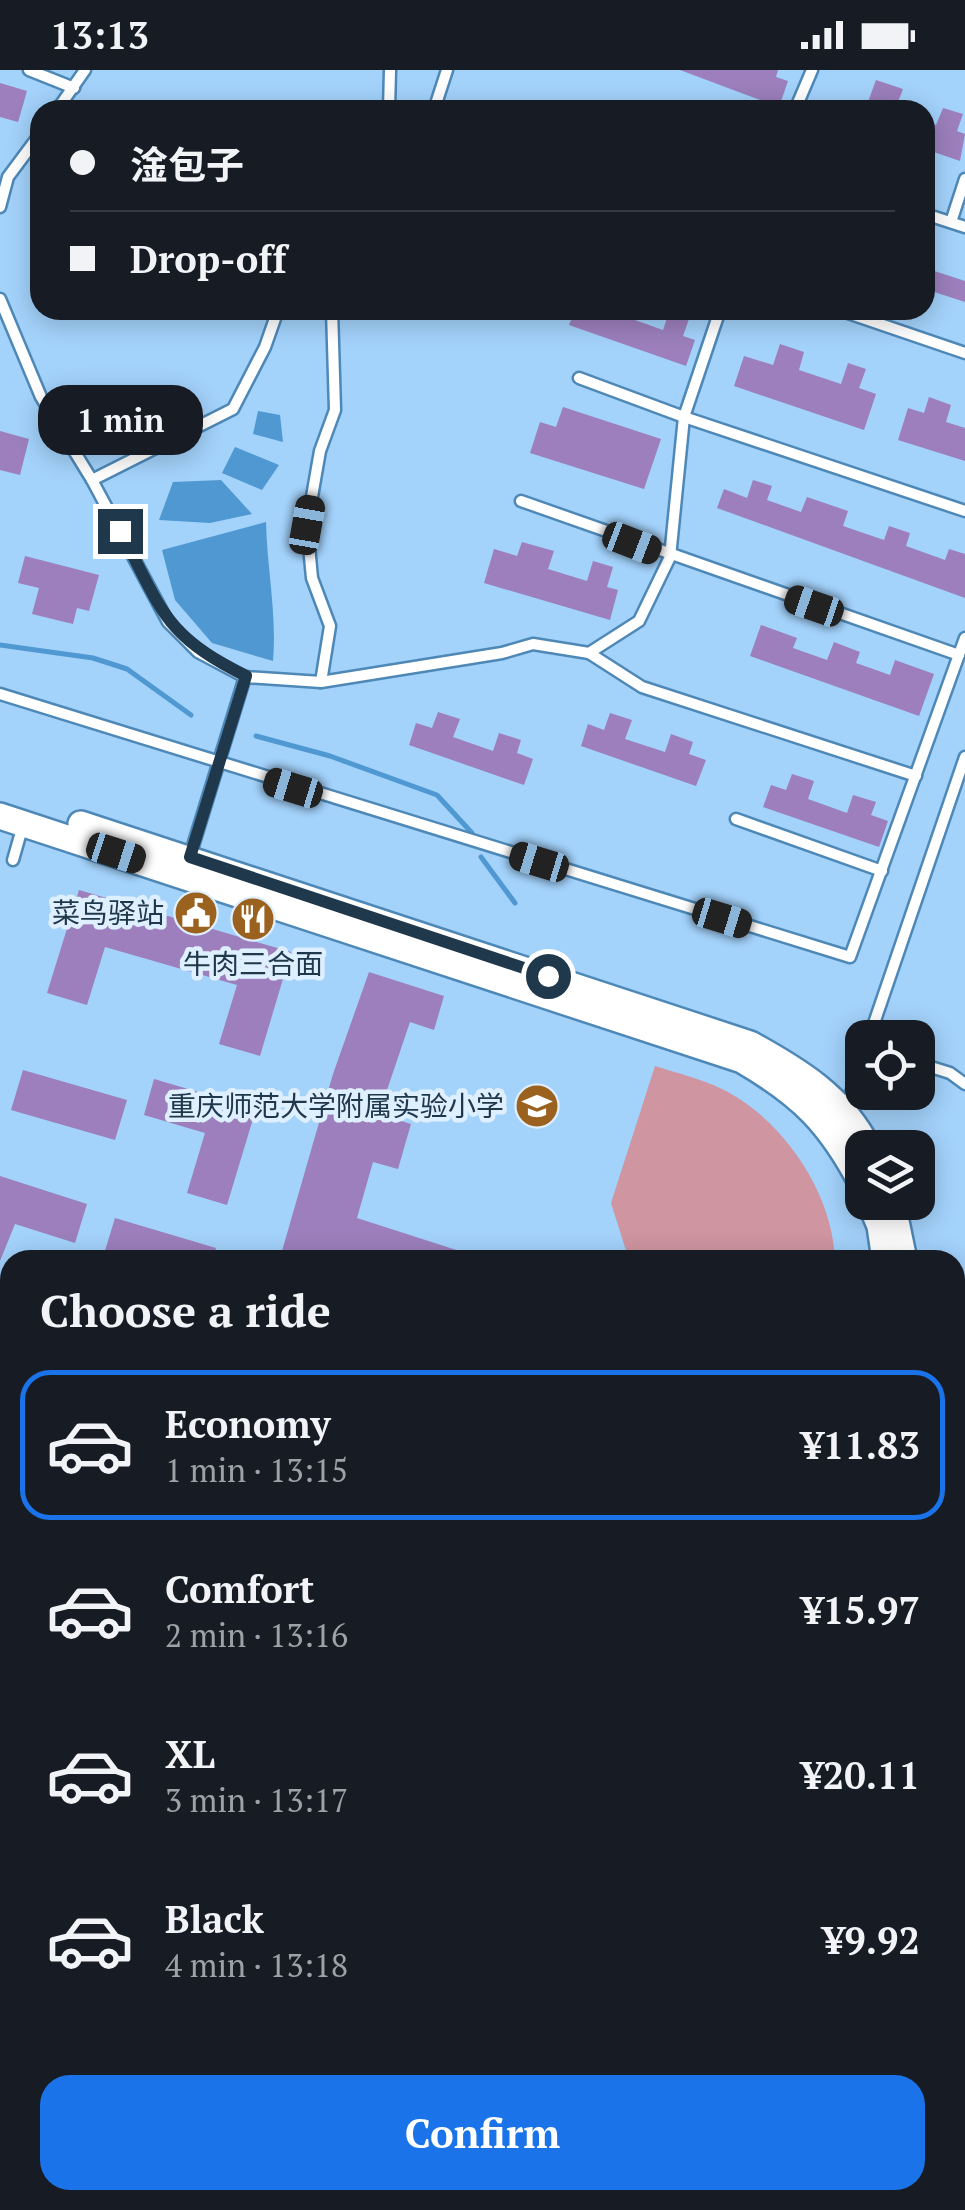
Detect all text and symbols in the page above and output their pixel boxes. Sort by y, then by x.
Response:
text: 13:13 [50,10,149,60]
text: 淦包子 [130,140,244,190]
text: Drop-off [130,234,287,284]
callout: 1 min [38,386,202,456]
text: 1 min [77,399,164,441]
car [287,493,327,557]
route end [98,509,143,554]
car [599,518,665,568]
car [781,582,847,630]
car [260,765,326,811]
car [83,829,149,877]
car [506,839,572,885]
public building icon: 菜鸟驿站 [173,890,219,936]
place label: 菜鸟驿站 [52,894,164,931]
car [689,895,755,941]
restaurant icon: 牛肉三合面 [230,896,276,942]
place label: 牛肉三合面 [183,945,323,982]
route start [526,954,571,999]
map controls [845,1020,935,1220]
button: locate [845,1020,935,1110]
school or university icon: 重庆师范大学附属实验小学 [514,1083,560,1129]
place label: 重庆师范大学附属实验小学 [168,1087,504,1124]
button: layers [845,1130,935,1220]
text: Choose a ride [40,1280,331,1340]
text: Economy [165,1399,331,1449]
icon: car [45,1400,135,1490]
text: ¥11.83 [801,1420,920,1470]
text: 1 min · 13:15 [165,1449,348,1491]
text: Comfort [165,1564,314,1614]
icon: car [45,1565,135,1655]
text: ¥15.97 [801,1585,920,1635]
text: 2 min · 13:16 [165,1614,348,1656]
text: XL [165,1729,215,1779]
icon: car [45,1730,135,1820]
text: ¥20.11 [801,1750,920,1800]
text: 3 min · 13:17 [165,1779,348,1821]
text: Black [165,1894,264,1944]
icon: car [45,1895,135,1985]
text: ¥9.92 [823,1915,920,1965]
text: 4 min · 13:18 [165,1944,348,1986]
button: Confirm [40,2075,925,2190]

